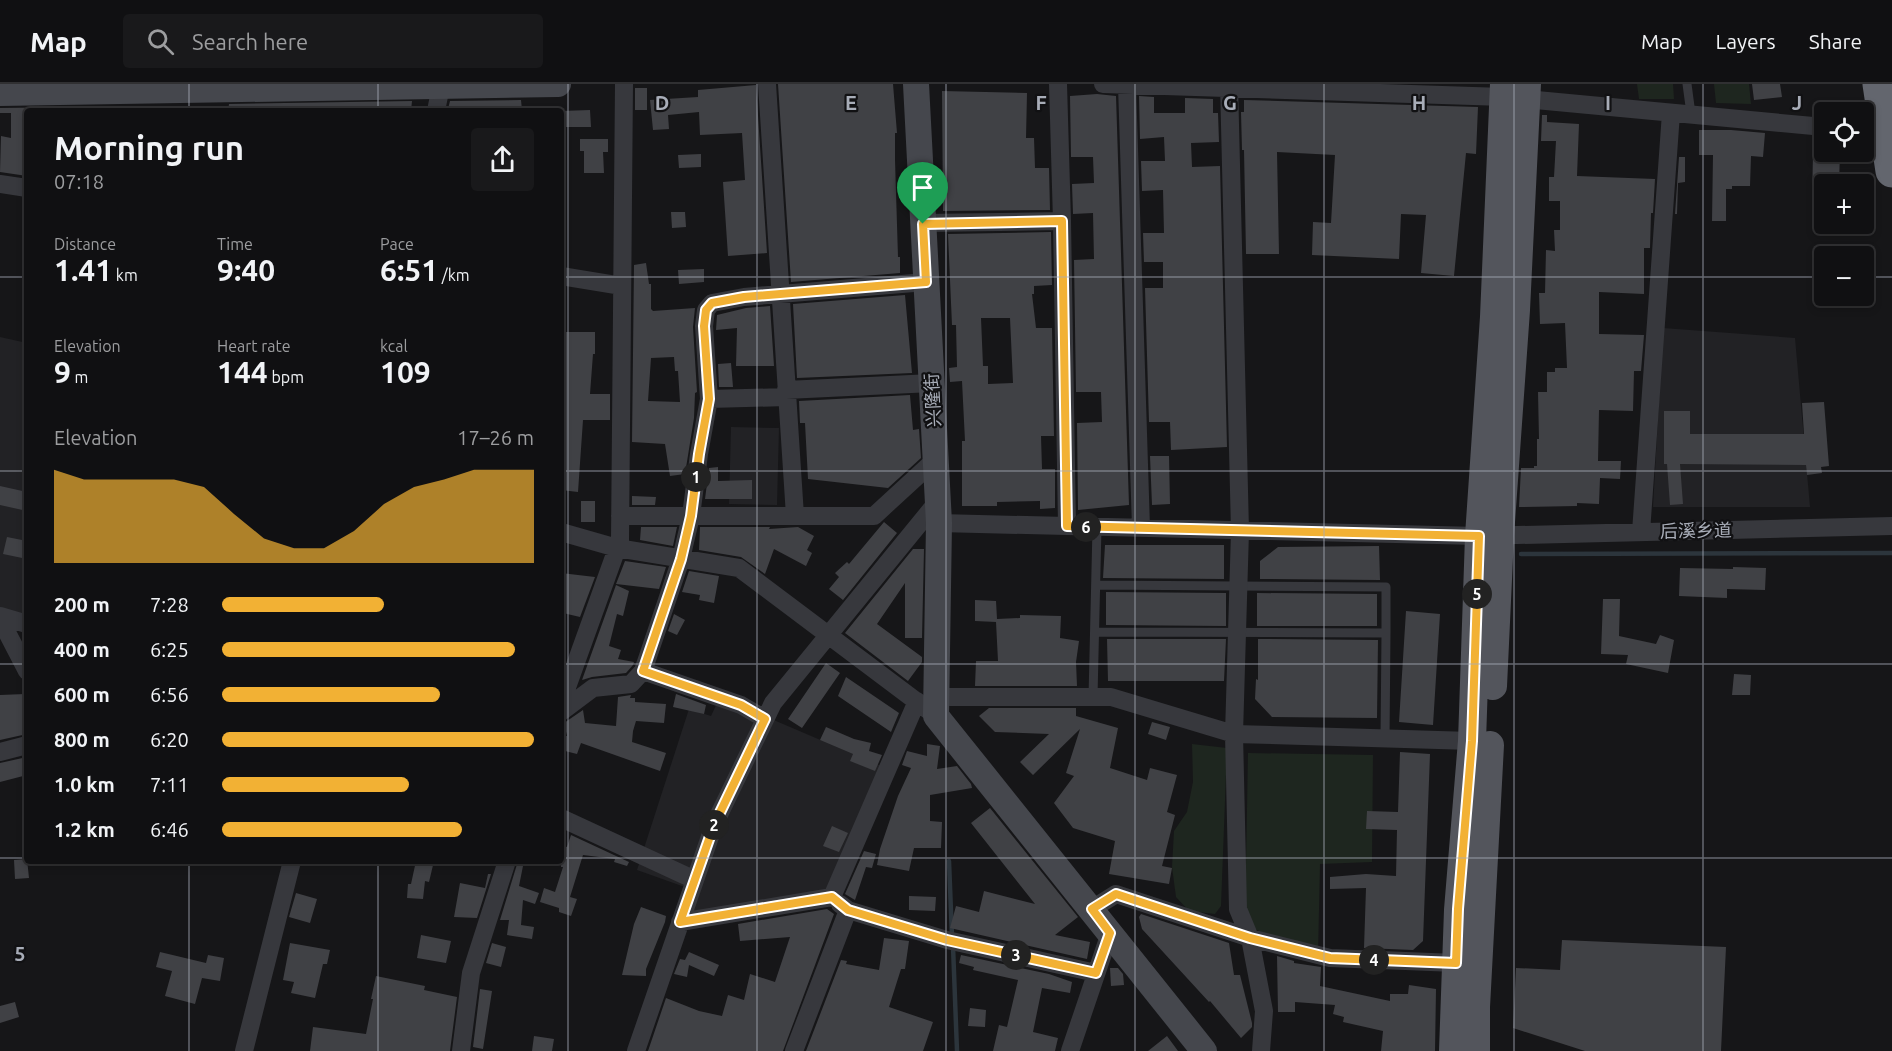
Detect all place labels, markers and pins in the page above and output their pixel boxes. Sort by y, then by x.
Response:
pin [897,162,948,224]
pin: 1 [681,462,711,492]
pin: 6 [1071,512,1101,542]
pin: 5 [1462,579,1492,609]
pin: 2 [699,810,729,840]
pin: 3 [1001,940,1031,970]
pin: 4 [1359,945,1389,975]

